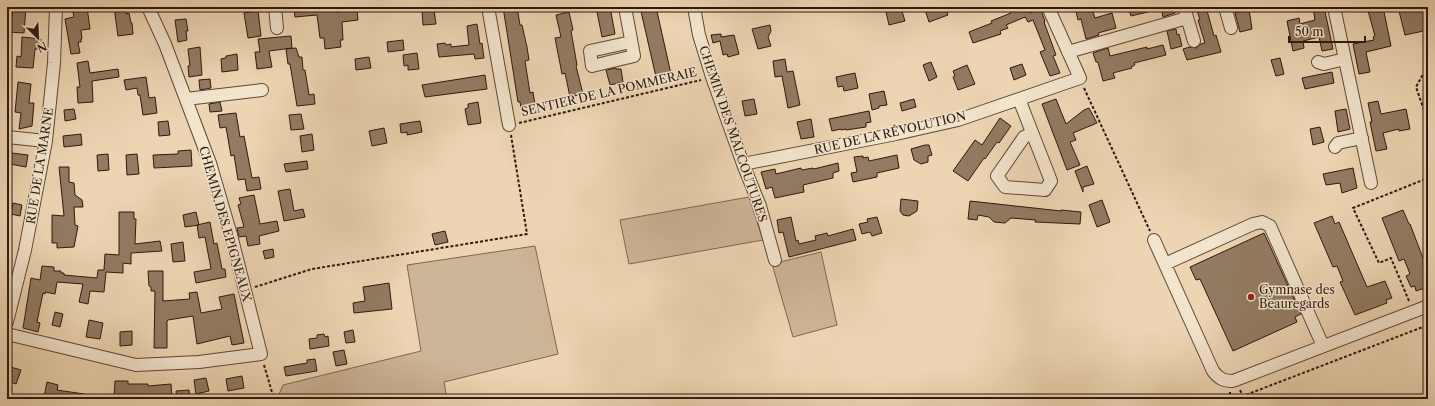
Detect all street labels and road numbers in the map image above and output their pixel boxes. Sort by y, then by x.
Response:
street label: CHEMIN DES MALCOUTURES [696,44,771,224]
street label: SENTIER DE LA POMMERAIE [520,64,698,119]
street label: RUE DE LA MARNE [23,107,56,225]
street label: RUE DE LA RÉVOLUTION [812,107,967,157]
street label: CHEMIN DES EPIGNEAUX [196,144,255,304]

